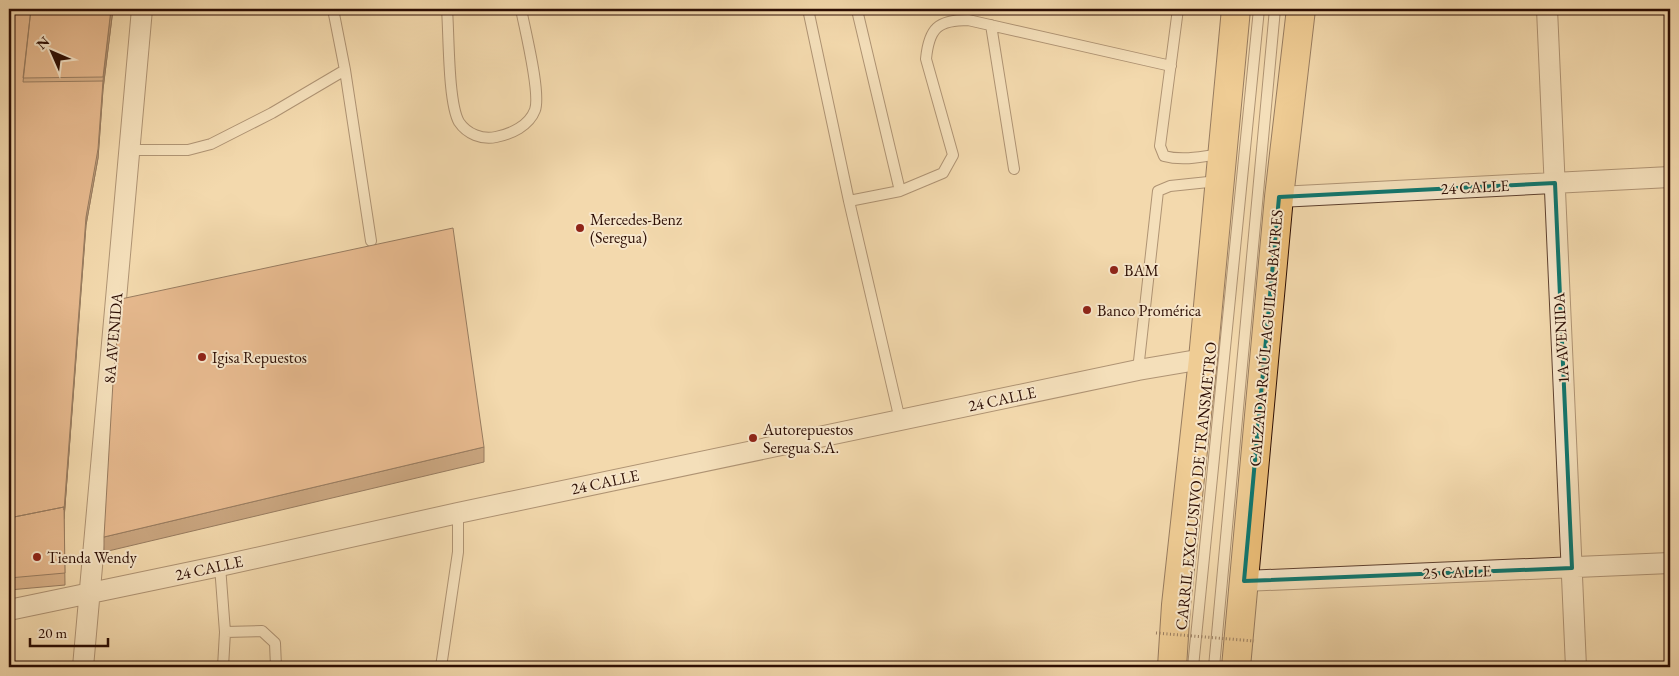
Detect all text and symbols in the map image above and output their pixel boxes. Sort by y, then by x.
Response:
north arrow [28,28,78,78]
text: N [32,32,54,53]
street label: 24 CALLE [1440,175,1510,199]
place label: Mercedes-Benz (Seregua) [590,209,682,248]
street label: CALZADA RAÚL AGUILAR BATRES [1244,209,1288,467]
marker: Mercedes-Benz (Seregua) [574,222,586,234]
place label: BAM [1124,260,1159,281]
marker: BAM [1108,264,1120,276]
street label: 8A AVENIDA [99,291,128,384]
street label: 1A AVENIDA [1548,291,1574,384]
place label: Banco Promérica [1097,300,1202,321]
marker: Banco Promérica [1081,304,1093,316]
street label: CARRIL EXCLUSIVO DE TRANSMETRO [1170,341,1222,631]
place label: Igisa Repuestos [212,347,307,368]
marker: Igisa Repuestos [196,351,208,363]
street label: 24 CALLE [966,382,1038,416]
place label: Autorepuestos Seregua S.A. [762,419,853,458]
marker: Autorepuestos Seregua S.A. [747,432,759,444]
street label: 24 CALLE [569,465,641,499]
place label: Tienda Wendy [47,547,138,568]
marker: Tienda Wendy [31,551,43,563]
street label: 24 CALLE [173,551,245,585]
street label: 25 CALLE [1422,560,1492,584]
scale bar [30,616,108,648]
text: 20 m [38,623,67,642]

